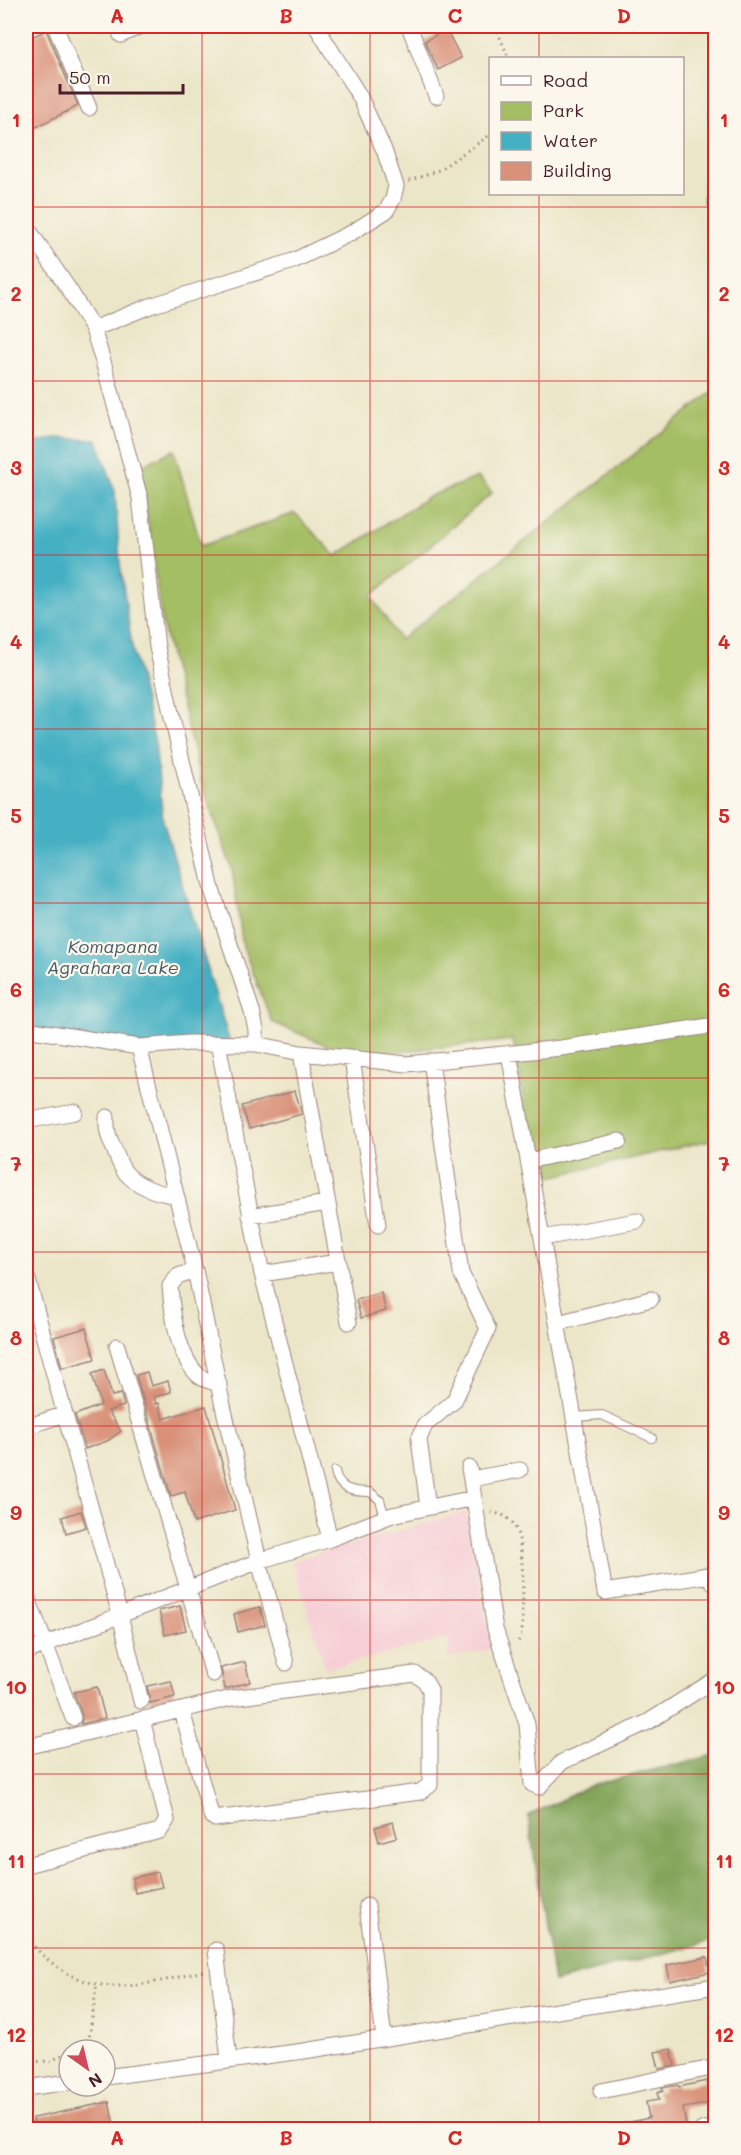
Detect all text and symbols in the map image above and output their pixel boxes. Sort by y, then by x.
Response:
text: A [110,2,124,28]
text: B [279,2,293,28]
text: C [448,2,463,28]
text: D [617,2,631,28]
scale bar [60,57,183,95]
legend [489,57,684,195]
text: 50 m [69,65,111,89]
text: Road [543,68,588,92]
text: Park [543,98,584,122]
text: 1 [12,106,20,132]
text: 1 [720,106,728,132]
text: Water [543,128,598,152]
text: Building [543,158,611,182]
text: 2 [10,280,22,306]
text: 2 [718,280,730,306]
text: 3 [10,454,22,480]
text: 3 [718,454,730,480]
text: 4 [10,628,23,654]
text: 4 [718,628,731,654]
text: 5 [10,802,22,828]
text: 5 [718,802,730,828]
water label: Komapana Agrahara Lake [47,934,179,979]
text: 6 [10,976,22,1002]
text: 6 [718,976,730,1002]
text: 7 [10,1150,22,1176]
text: 7 [718,1150,730,1176]
text: 8 [10,1324,22,1350]
text: 8 [718,1324,730,1350]
text: 9 [10,1499,22,1525]
text: 9 [718,1499,730,1525]
text: 10 [5,1673,27,1699]
text: 10 [713,1673,735,1699]
text: 11 [7,1847,25,1873]
text: 11 [715,1847,733,1873]
text: 12 [6,2021,26,2047]
text: 12 [714,2021,734,2047]
north arrow [57,2038,117,2098]
text: N [85,2069,107,2093]
text: A [110,2124,124,2150]
text: B [279,2124,293,2150]
text: C [448,2124,463,2150]
text: D [617,2124,631,2150]

